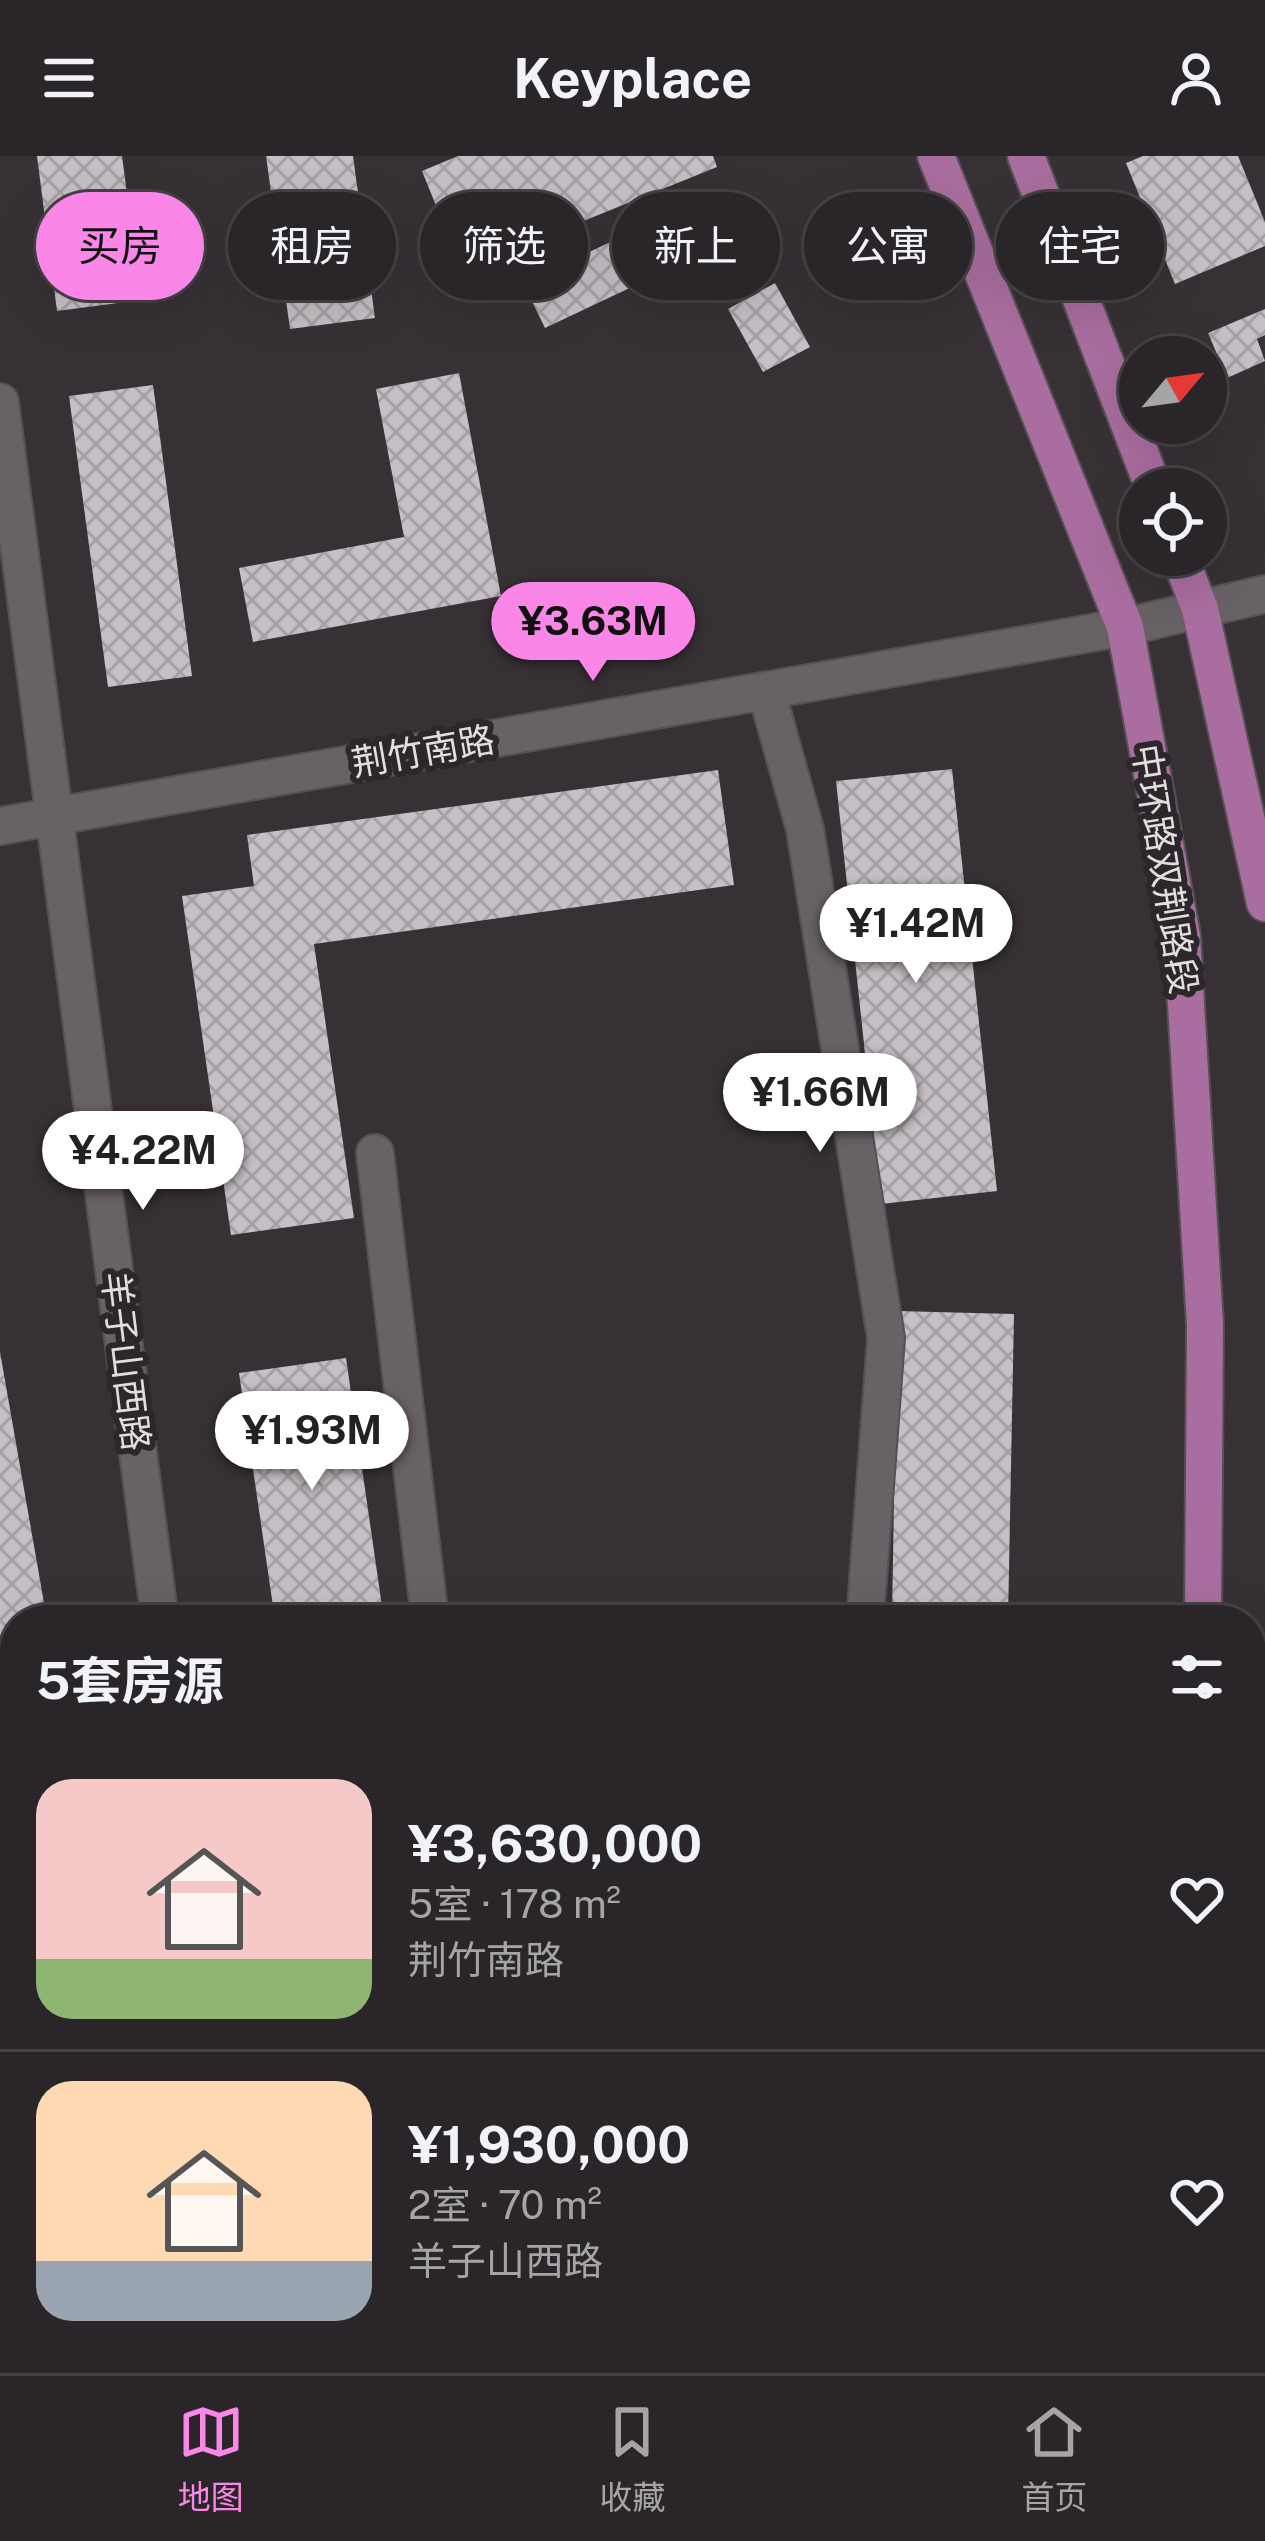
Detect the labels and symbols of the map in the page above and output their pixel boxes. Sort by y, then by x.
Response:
north arrow [1119,336,1227,444]
pin: ¥3.63M [495,582,691,684]
street label: 荆竹南路 [348,718,498,784]
street label: 中环路双荆路段 [1125,741,1205,997]
pin: ¥1.42M [818,884,1014,986]
pin: ¥1.66M [722,1053,918,1155]
pin: ¥4.22M [45,1111,241,1213]
street label: 羊子山西路 [94,1269,158,1453]
pin: ¥1.93M [214,1391,410,1493]

